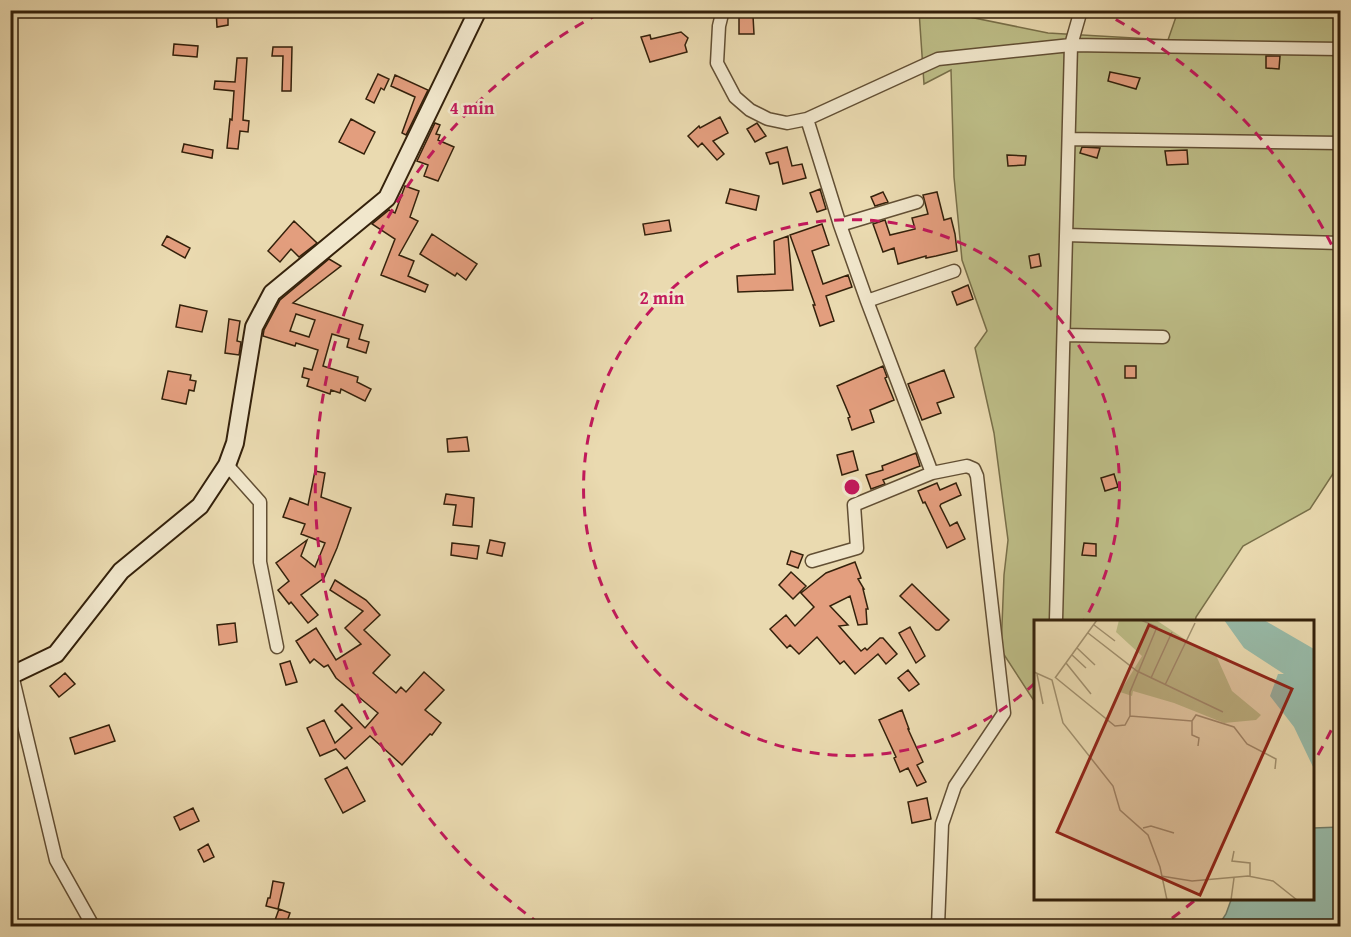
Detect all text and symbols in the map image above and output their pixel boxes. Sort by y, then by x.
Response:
text: 4 min [450,94,495,121]
text: 2 min [640,284,685,311]
centre of rings [842,477,862,497]
inset map [1034,620,1315,901]

